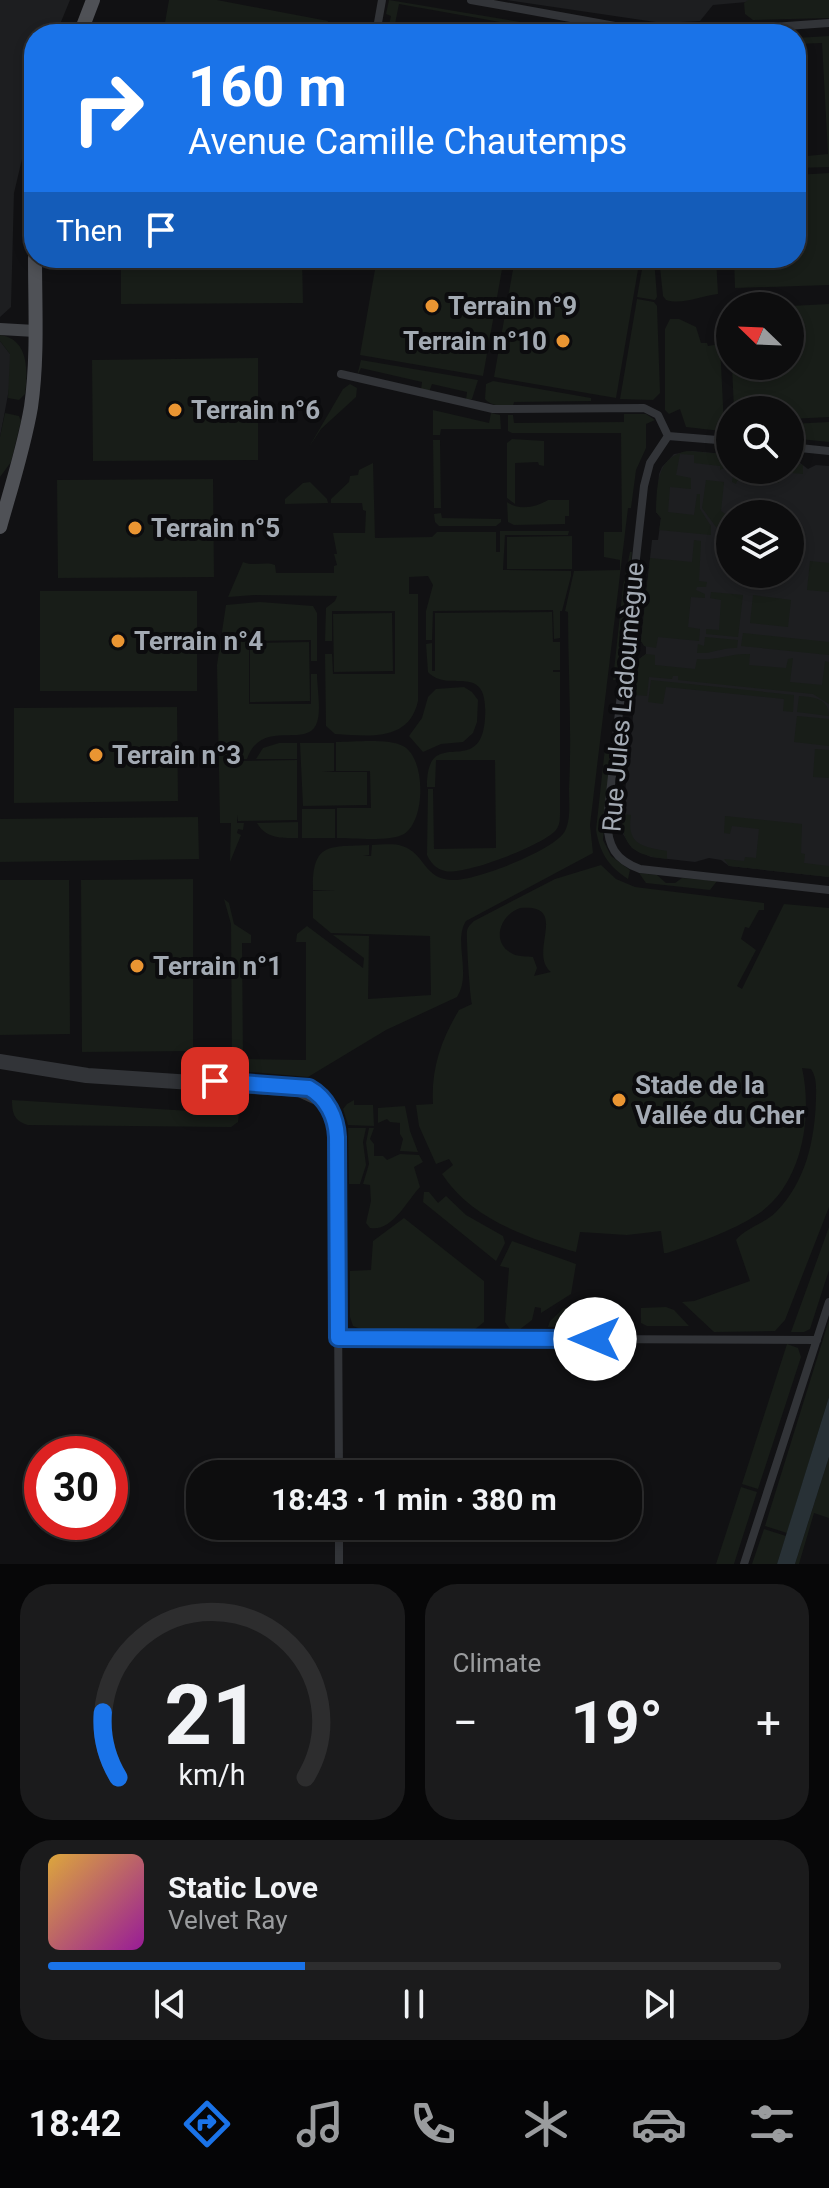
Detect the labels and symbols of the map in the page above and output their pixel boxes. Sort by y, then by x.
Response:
place label: Terrain n°9 [448,291,577,321]
north arrow [716,292,804,380]
marker: Terrain n°9 [423,297,441,315]
place label: Terrain n°10 [403,326,547,356]
marker: Terrain n°10 [554,332,572,350]
place label: Terrain n°6 [191,395,320,425]
marker: Terrain n°6 [166,401,184,419]
place label: Terrain n°5 [151,513,280,543]
marker: Terrain n°5 [126,519,144,537]
street label: Rue Jules Ladoumègue [596,561,650,833]
place label: Terrain n°4 [134,626,263,656]
marker: Terrain n°4 [109,632,127,650]
place label: Terrain n°3 [112,740,241,770]
marker: Terrain n°3 [87,746,105,764]
place label: Terrain n°1 [153,951,282,981]
marker: Terrain n°1 [128,957,146,975]
pin [181,1047,249,1115]
place label: Stade de la Vallée du Cher [635,1070,805,1130]
marker: Stade de la Vallée du Cher [610,1091,628,1109]
position arrow [553,1297,637,1381]
speed limit sign: 30 [24,1436,128,1540]

